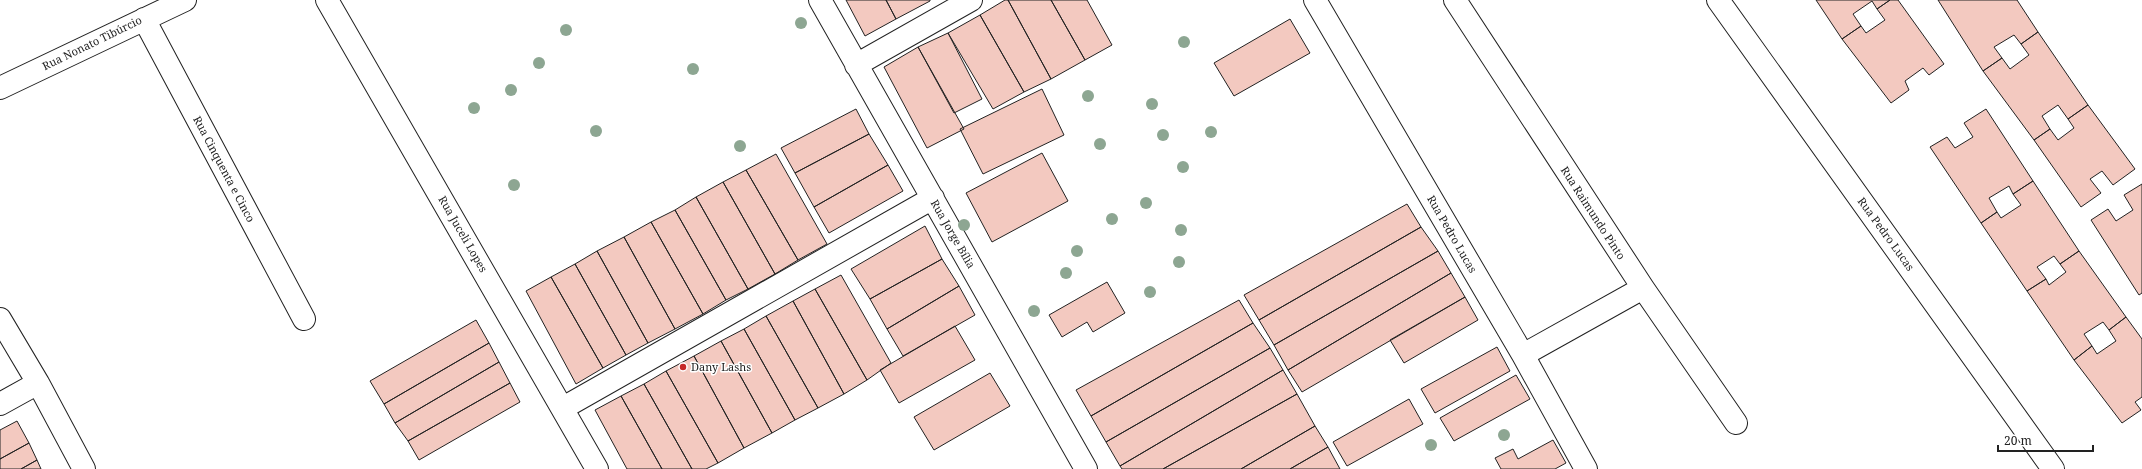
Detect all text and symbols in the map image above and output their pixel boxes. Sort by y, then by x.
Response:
street label: Rua Nonato Tibúrcio [40,12,144,73]
street label: Rua Cinquenta e Cinco [190,113,259,224]
street label: Rua Raimundo Pinto [1558,163,1629,262]
street label: Rua Pedro Lucas [1424,192,1481,275]
street label: Rua Juceli Lopes [435,193,491,275]
street label: Rua Pedro Lucas [1855,194,1918,273]
street label: Rua Jorge Bília [928,197,979,271]
place label: Dany Lashs [691,359,751,374]
marker: Dany Lashs [678,362,688,372]
scale bar [1998,427,2093,453]
text: 20 m [2004,432,2032,449]

